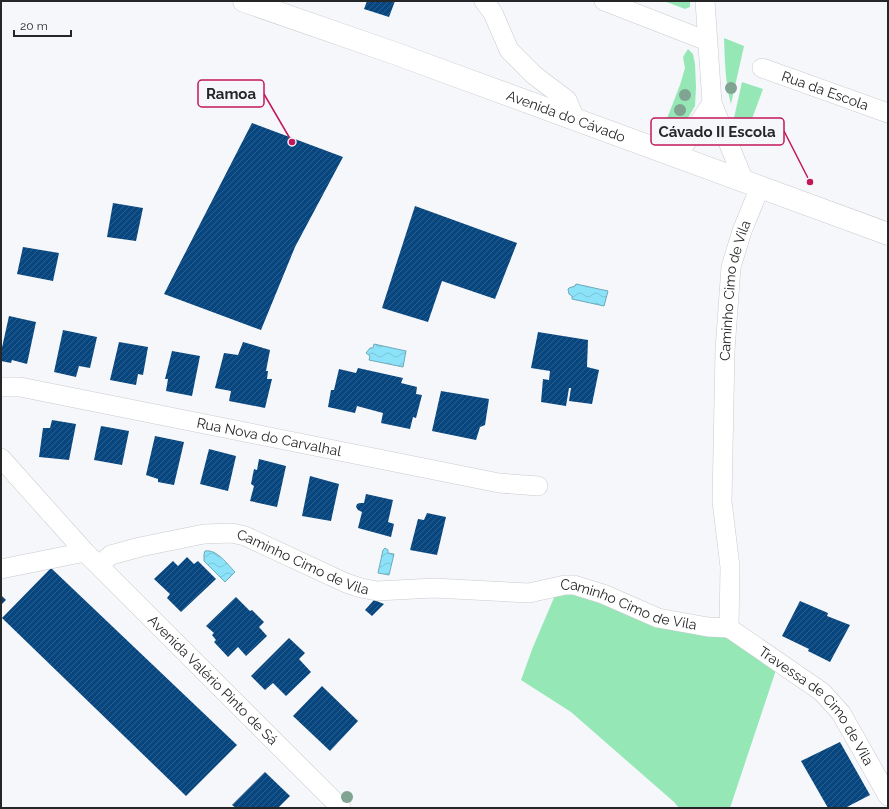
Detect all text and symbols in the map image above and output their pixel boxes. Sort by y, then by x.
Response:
scale bar [14,12,71,38]
text: 20 m [20,19,48,33]
street label: Rua da Escola [779,68,871,113]
callout: Ramoa [198,80,264,107]
text: Ramoa [206,85,256,103]
street label: Avenida do Cávado [504,87,628,145]
callout: Cávado II Escola [651,118,784,145]
text: Cávado II Escola [658,123,776,141]
street label: Caminho Cimo de Vila [717,218,754,361]
street label: Rua Nova do Carvalhal [195,415,343,459]
street label: Caminho Cimo de Vila [236,526,370,597]
street label: Caminho Cimo de Vila [561,577,698,633]
street label: Avenida Valério Pinto de Sá [145,612,281,748]
street label: Travessa de Cimo de Vila [756,643,877,768]

